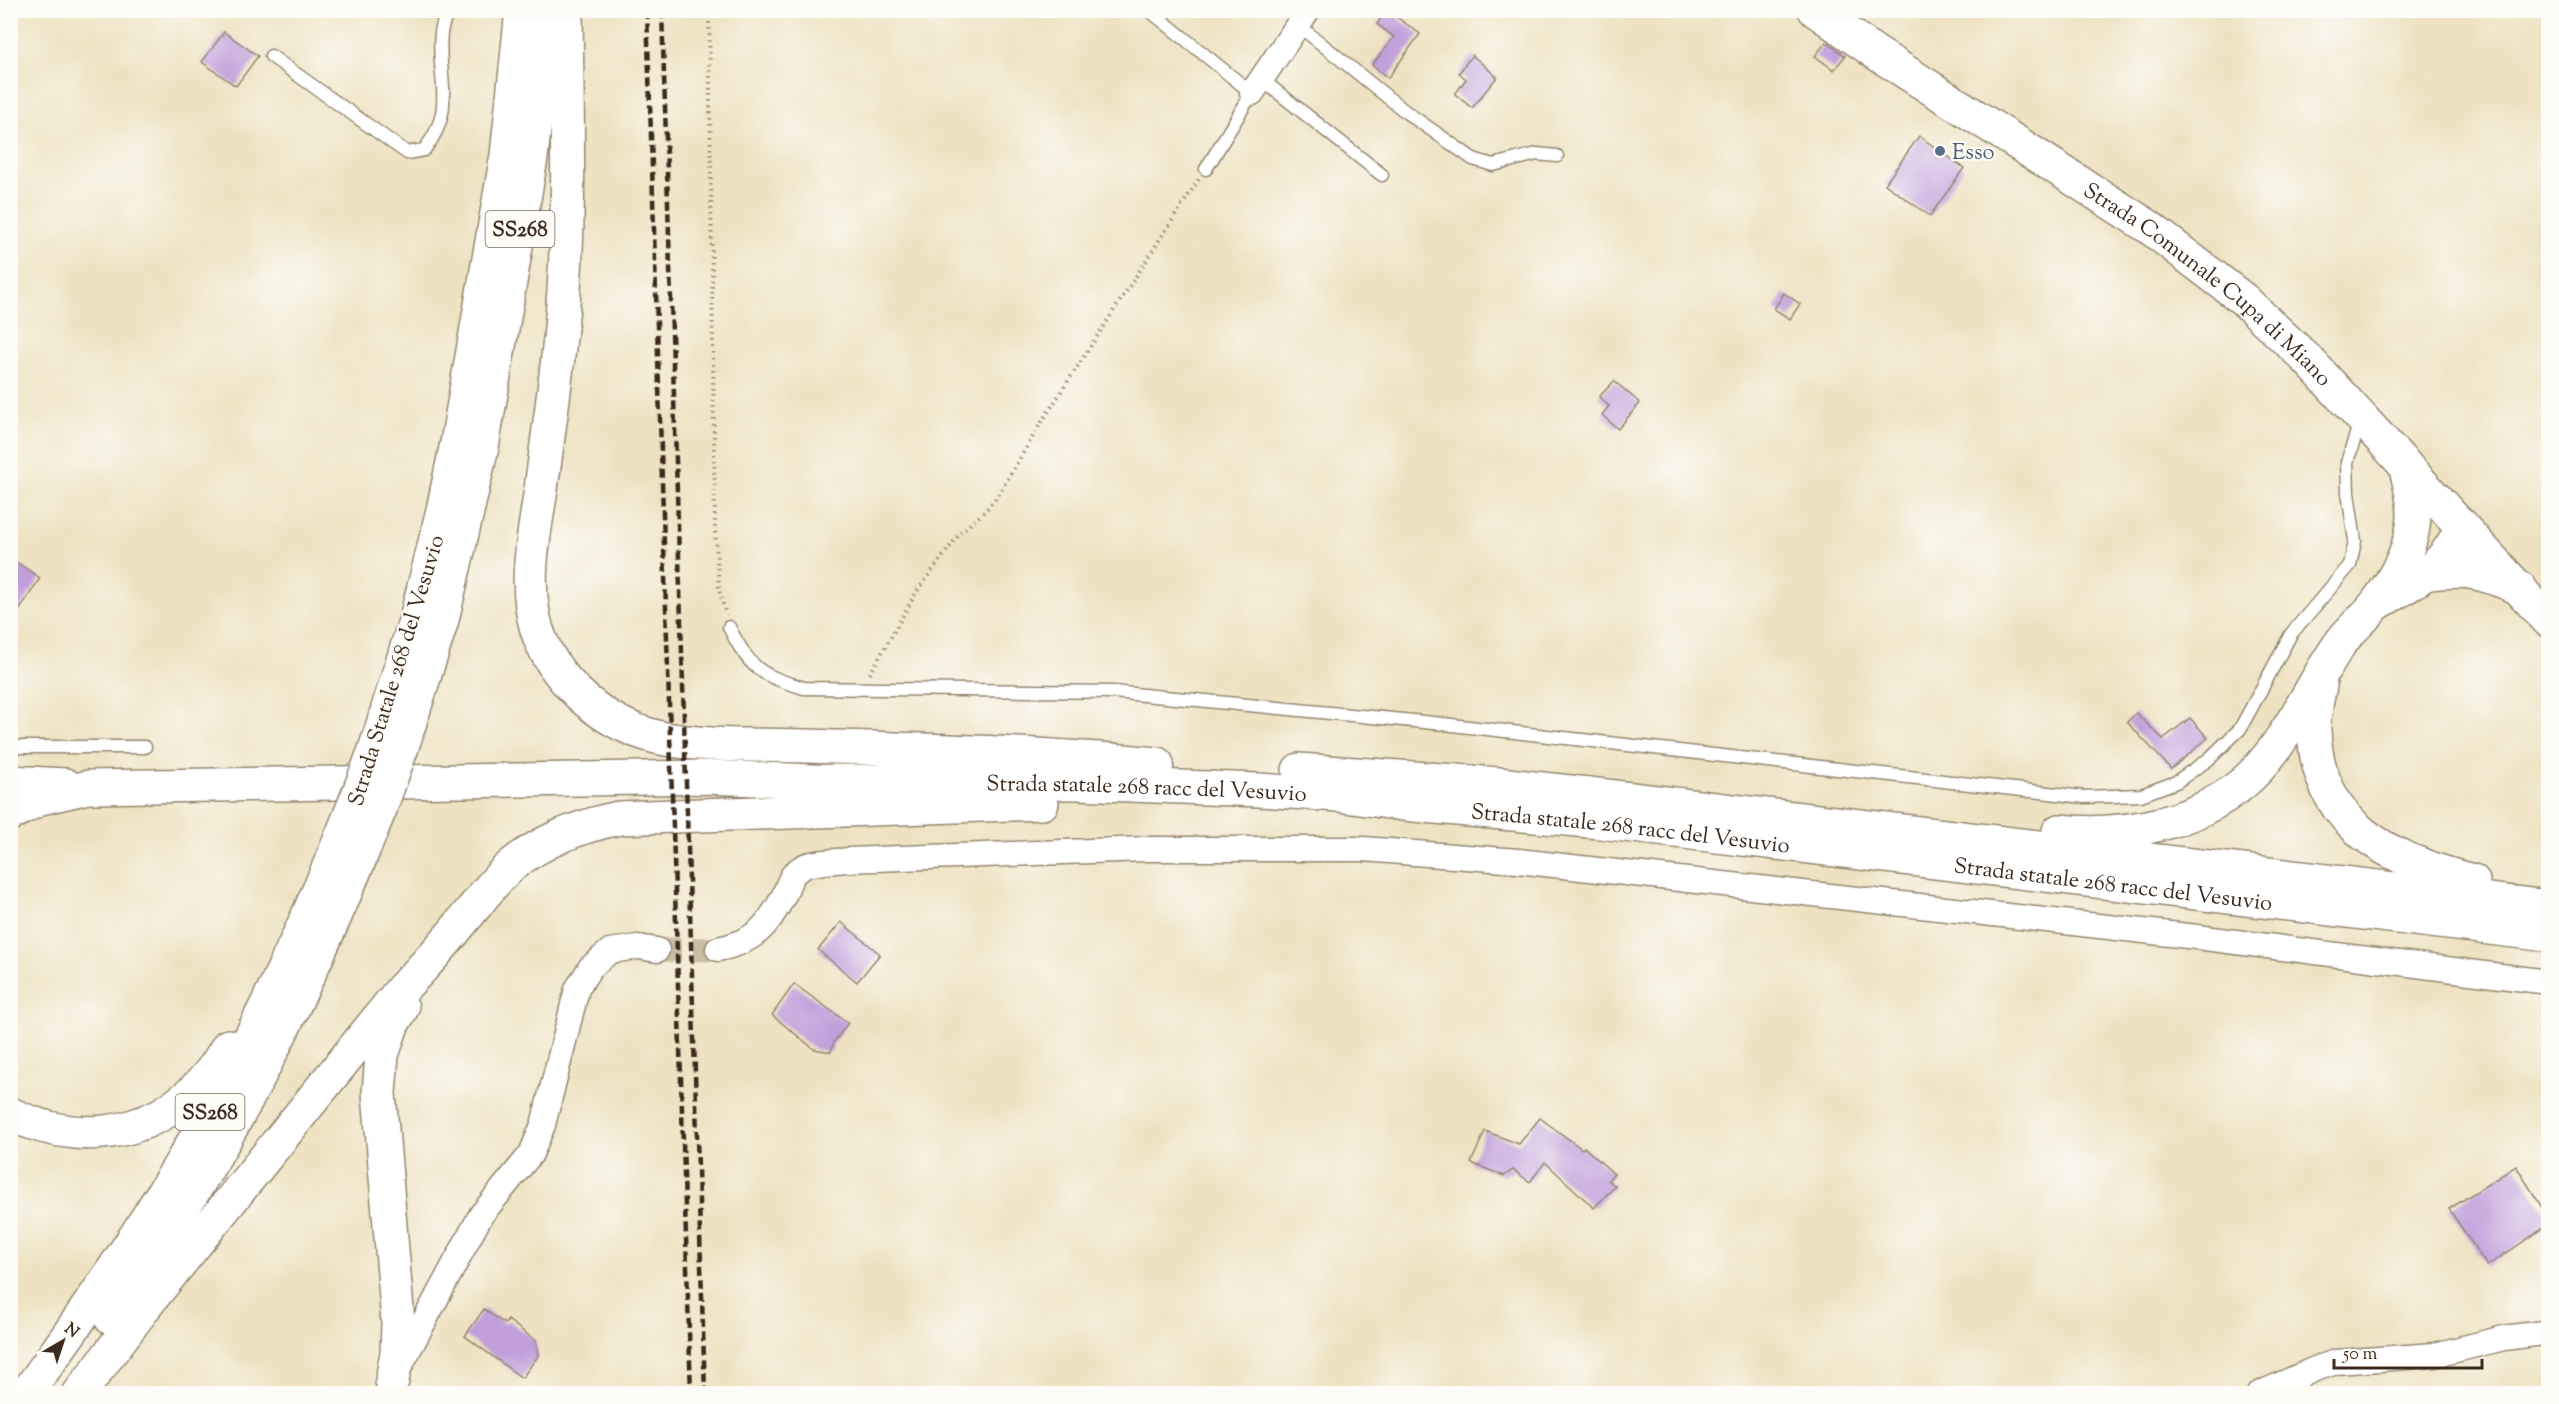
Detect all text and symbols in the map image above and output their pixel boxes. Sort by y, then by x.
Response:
place label: Esso [1952,138,1995,170]
marker: Esso [1933,144,1947,158]
street label: Strada Comunale Cupa di Miano [2076,176,2338,395]
road number: SS268 [486,211,554,247]
street label: Strada Statale 268 del Vesuvio [341,531,454,810]
street label: Strada statale 268 racc del Vesuvio [986,769,1308,812]
street label: Strada statale 268 racc del Vesuvio [1470,797,1791,863]
street label: Strada statale 268 racc del Vesuvio [1952,851,2274,921]
road number: SS268 [176,1094,244,1130]
north arrow [33,1311,93,1371]
text: N [59,1318,83,1344]
scale bar [2334,1332,2482,1370]
text: 50 m [2342,1342,2378,1368]

